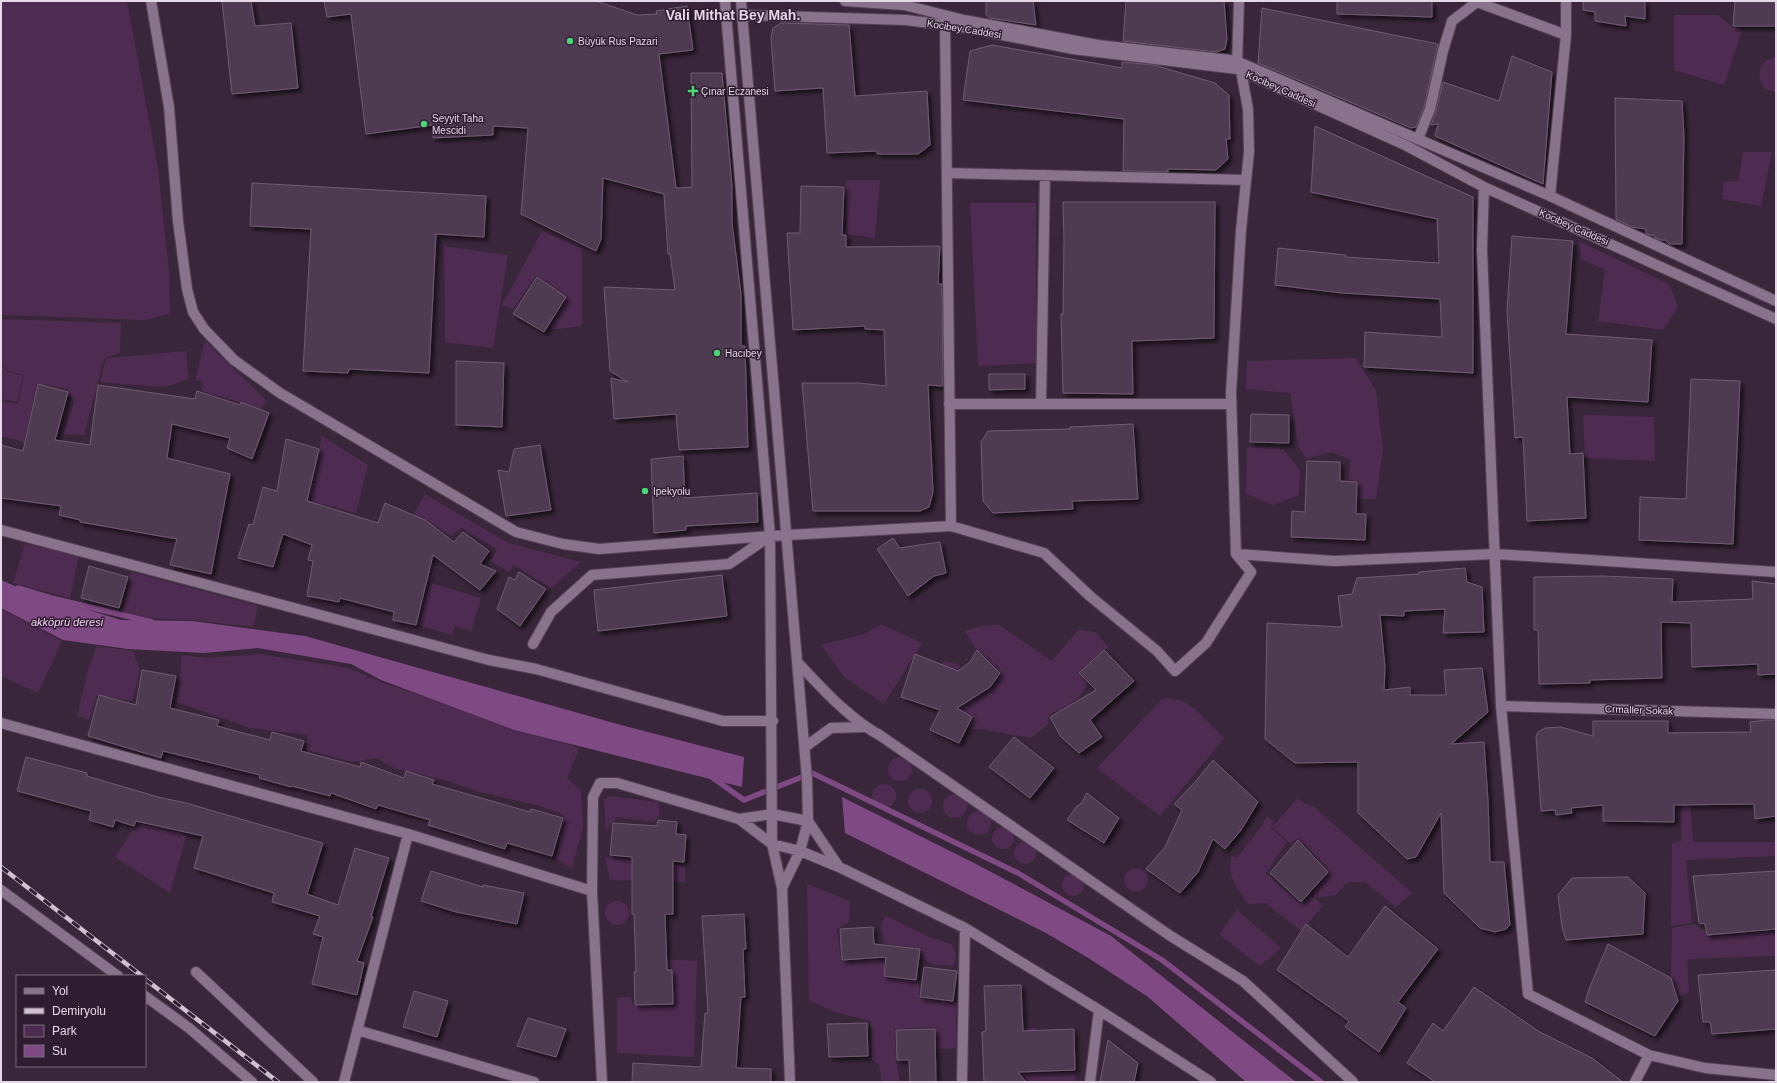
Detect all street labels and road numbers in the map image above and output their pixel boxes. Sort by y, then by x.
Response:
street label: Kocibey Caddesi [926,18,1002,40]
street label: Kocibey Caddesi [1244,69,1318,109]
street label: Kocibey Caddesi [1537,207,1611,247]
street label: Crmaller Sokak [1605,703,1674,717]

